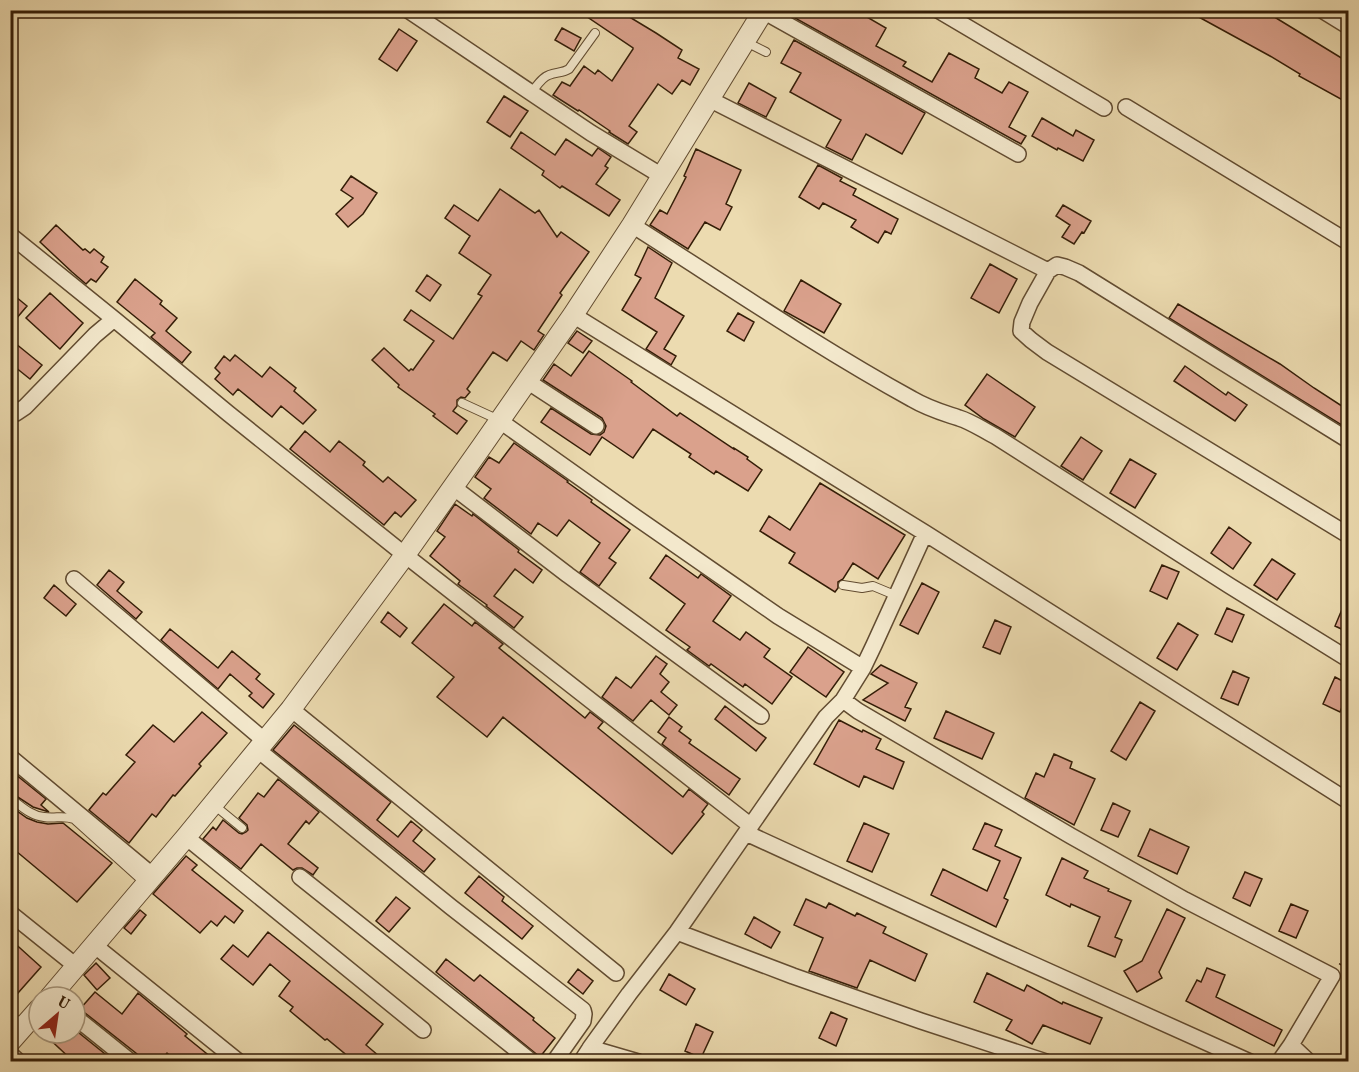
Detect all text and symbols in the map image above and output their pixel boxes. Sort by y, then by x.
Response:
north arrow [27,985,87,1045]
text: U [53,991,73,1016]

